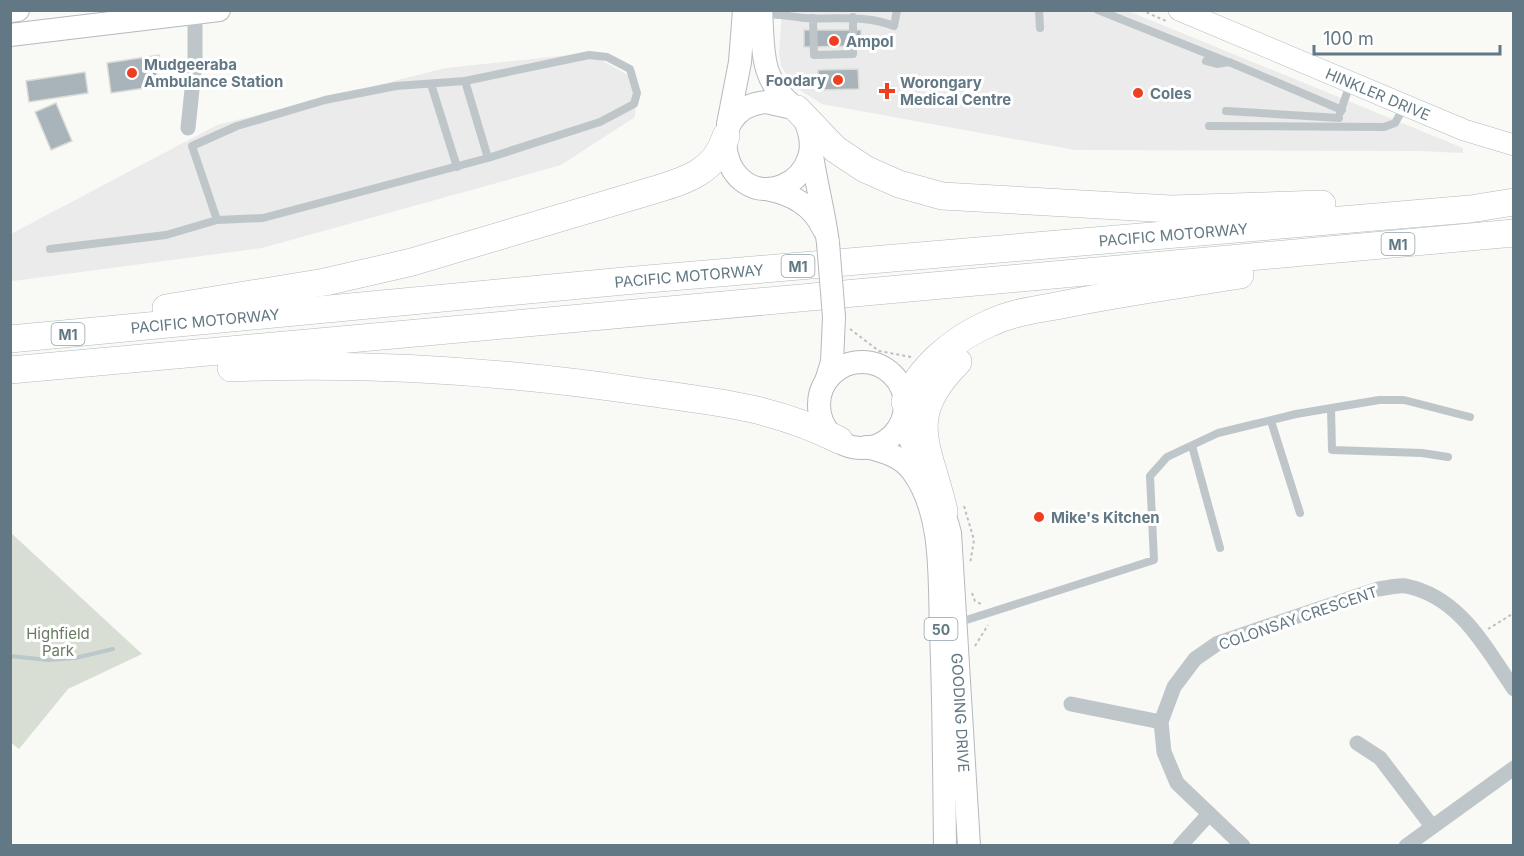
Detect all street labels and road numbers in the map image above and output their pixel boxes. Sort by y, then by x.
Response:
street label: HINKLER DRIVE [1323,63,1433,124]
street label: PACIFIC MOTORWAY [1098,218,1249,250]
road number: M1 [1382,233,1414,255]
road number: M1 [782,255,814,277]
street label: PACIFIC MOTORWAY [614,260,764,291]
street label: PACIFIC MOTORWAY [130,304,281,337]
road number: M1 [52,323,84,345]
street label: COLONSAY CRESCENT [1216,582,1380,654]
road number: 50 [924,618,958,640]
street label: GOODING DRIVE [948,652,974,773]

